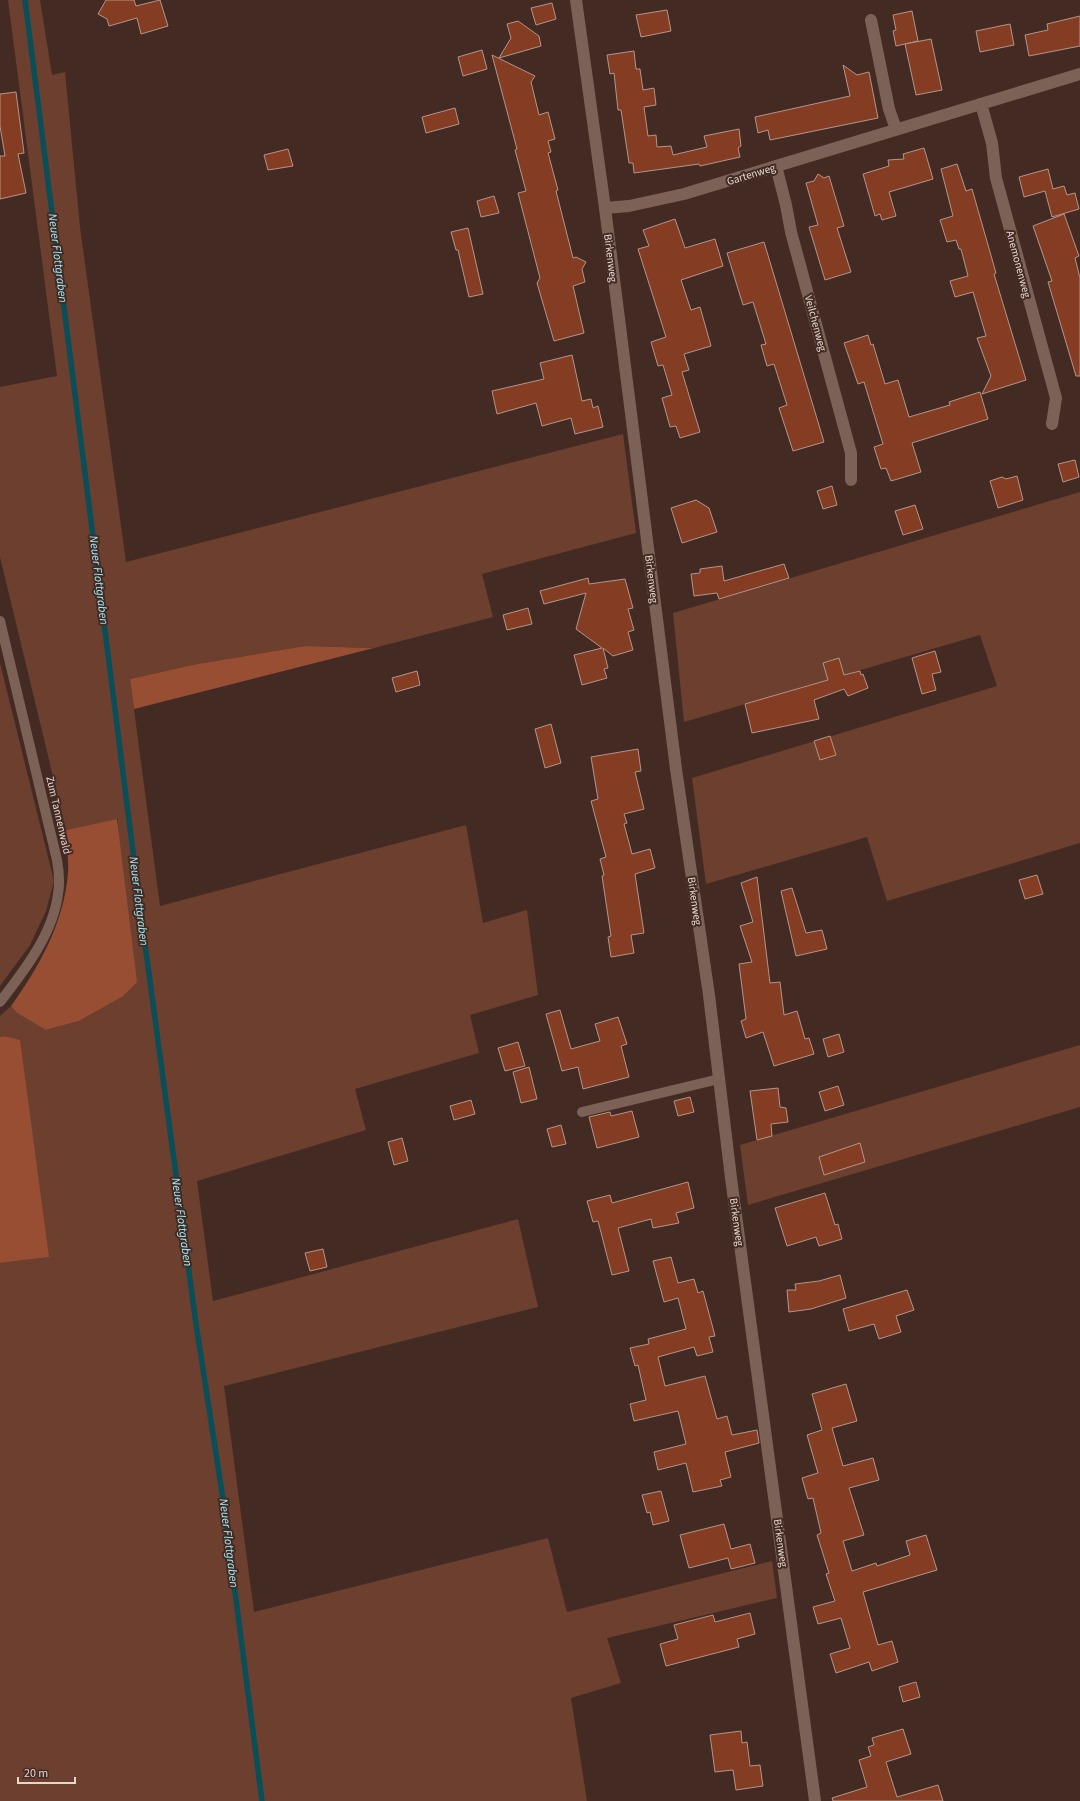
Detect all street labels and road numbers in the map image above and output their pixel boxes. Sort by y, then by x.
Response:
street label: Gartenweg [725,160,778,189]
street label: Anemonenweg [1002,229,1035,300]
street label: Birkenweg [600,233,621,283]
street label: Veilchenweg [801,293,830,353]
street label: Birkenweg [641,554,662,604]
street label: Zum Tannenwald [42,775,75,855]
street label: Birkenweg [684,876,705,927]
street label: Birkenweg [726,1197,747,1248]
street label: Birkenweg [770,1518,791,1569]

